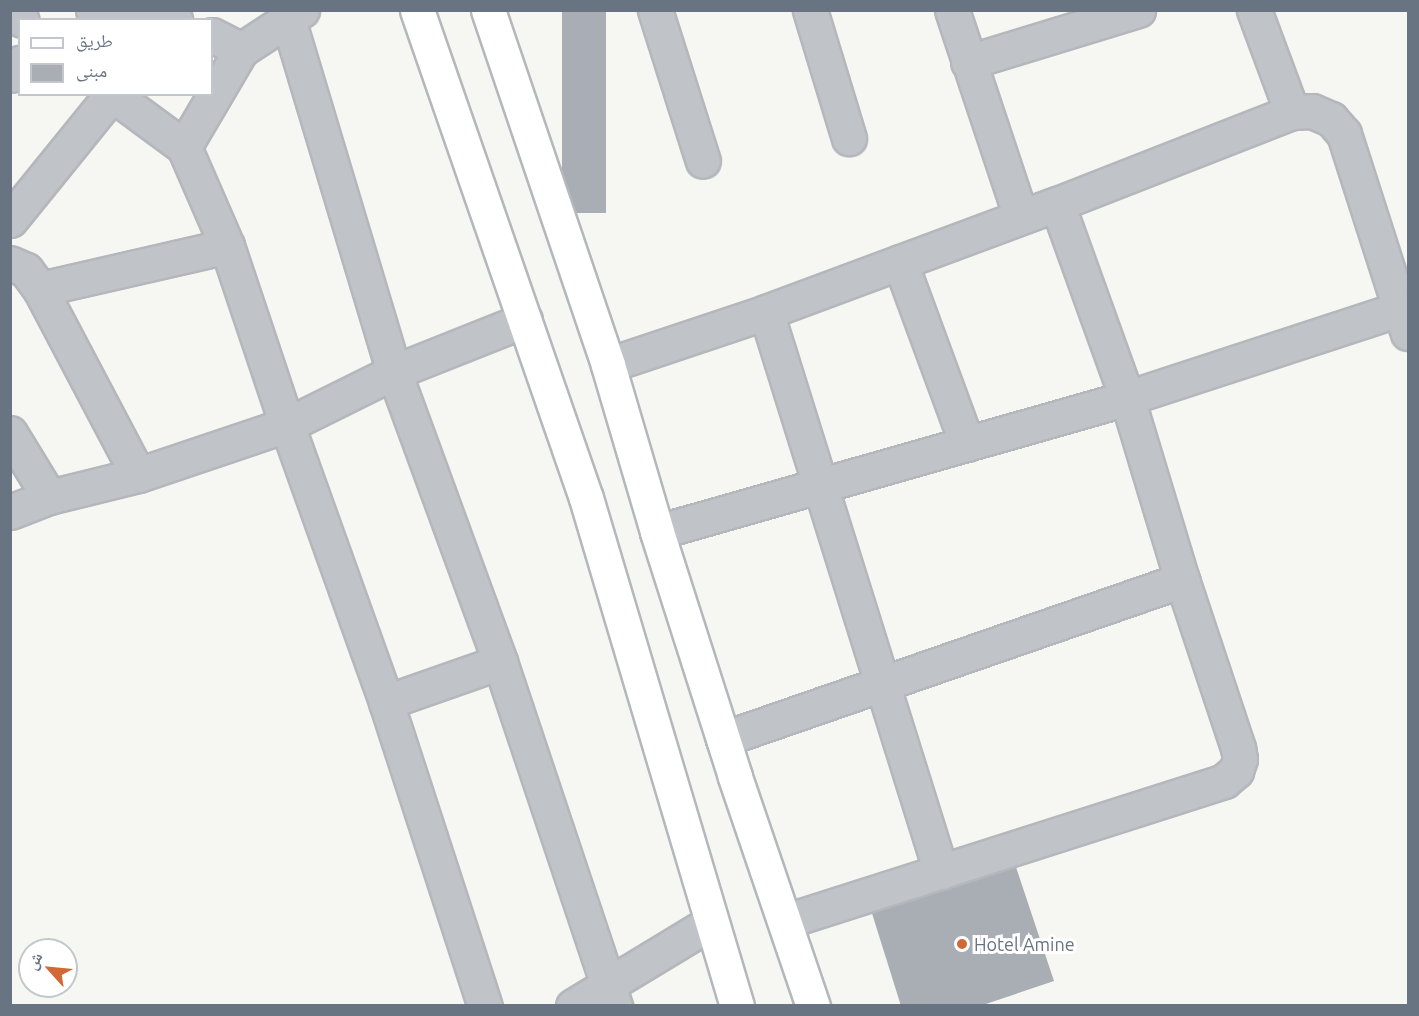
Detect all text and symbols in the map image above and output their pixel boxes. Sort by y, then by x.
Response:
legend [18,18,213,96]
text: طريق [76,30,113,50]
text: مبنى [76,60,107,80]
place label: Hotel Amine [974,933,1075,955]
marker: Hotel Amine [955,937,969,951]
north arrow [18,938,78,998]
text: ش [22,949,46,972]

